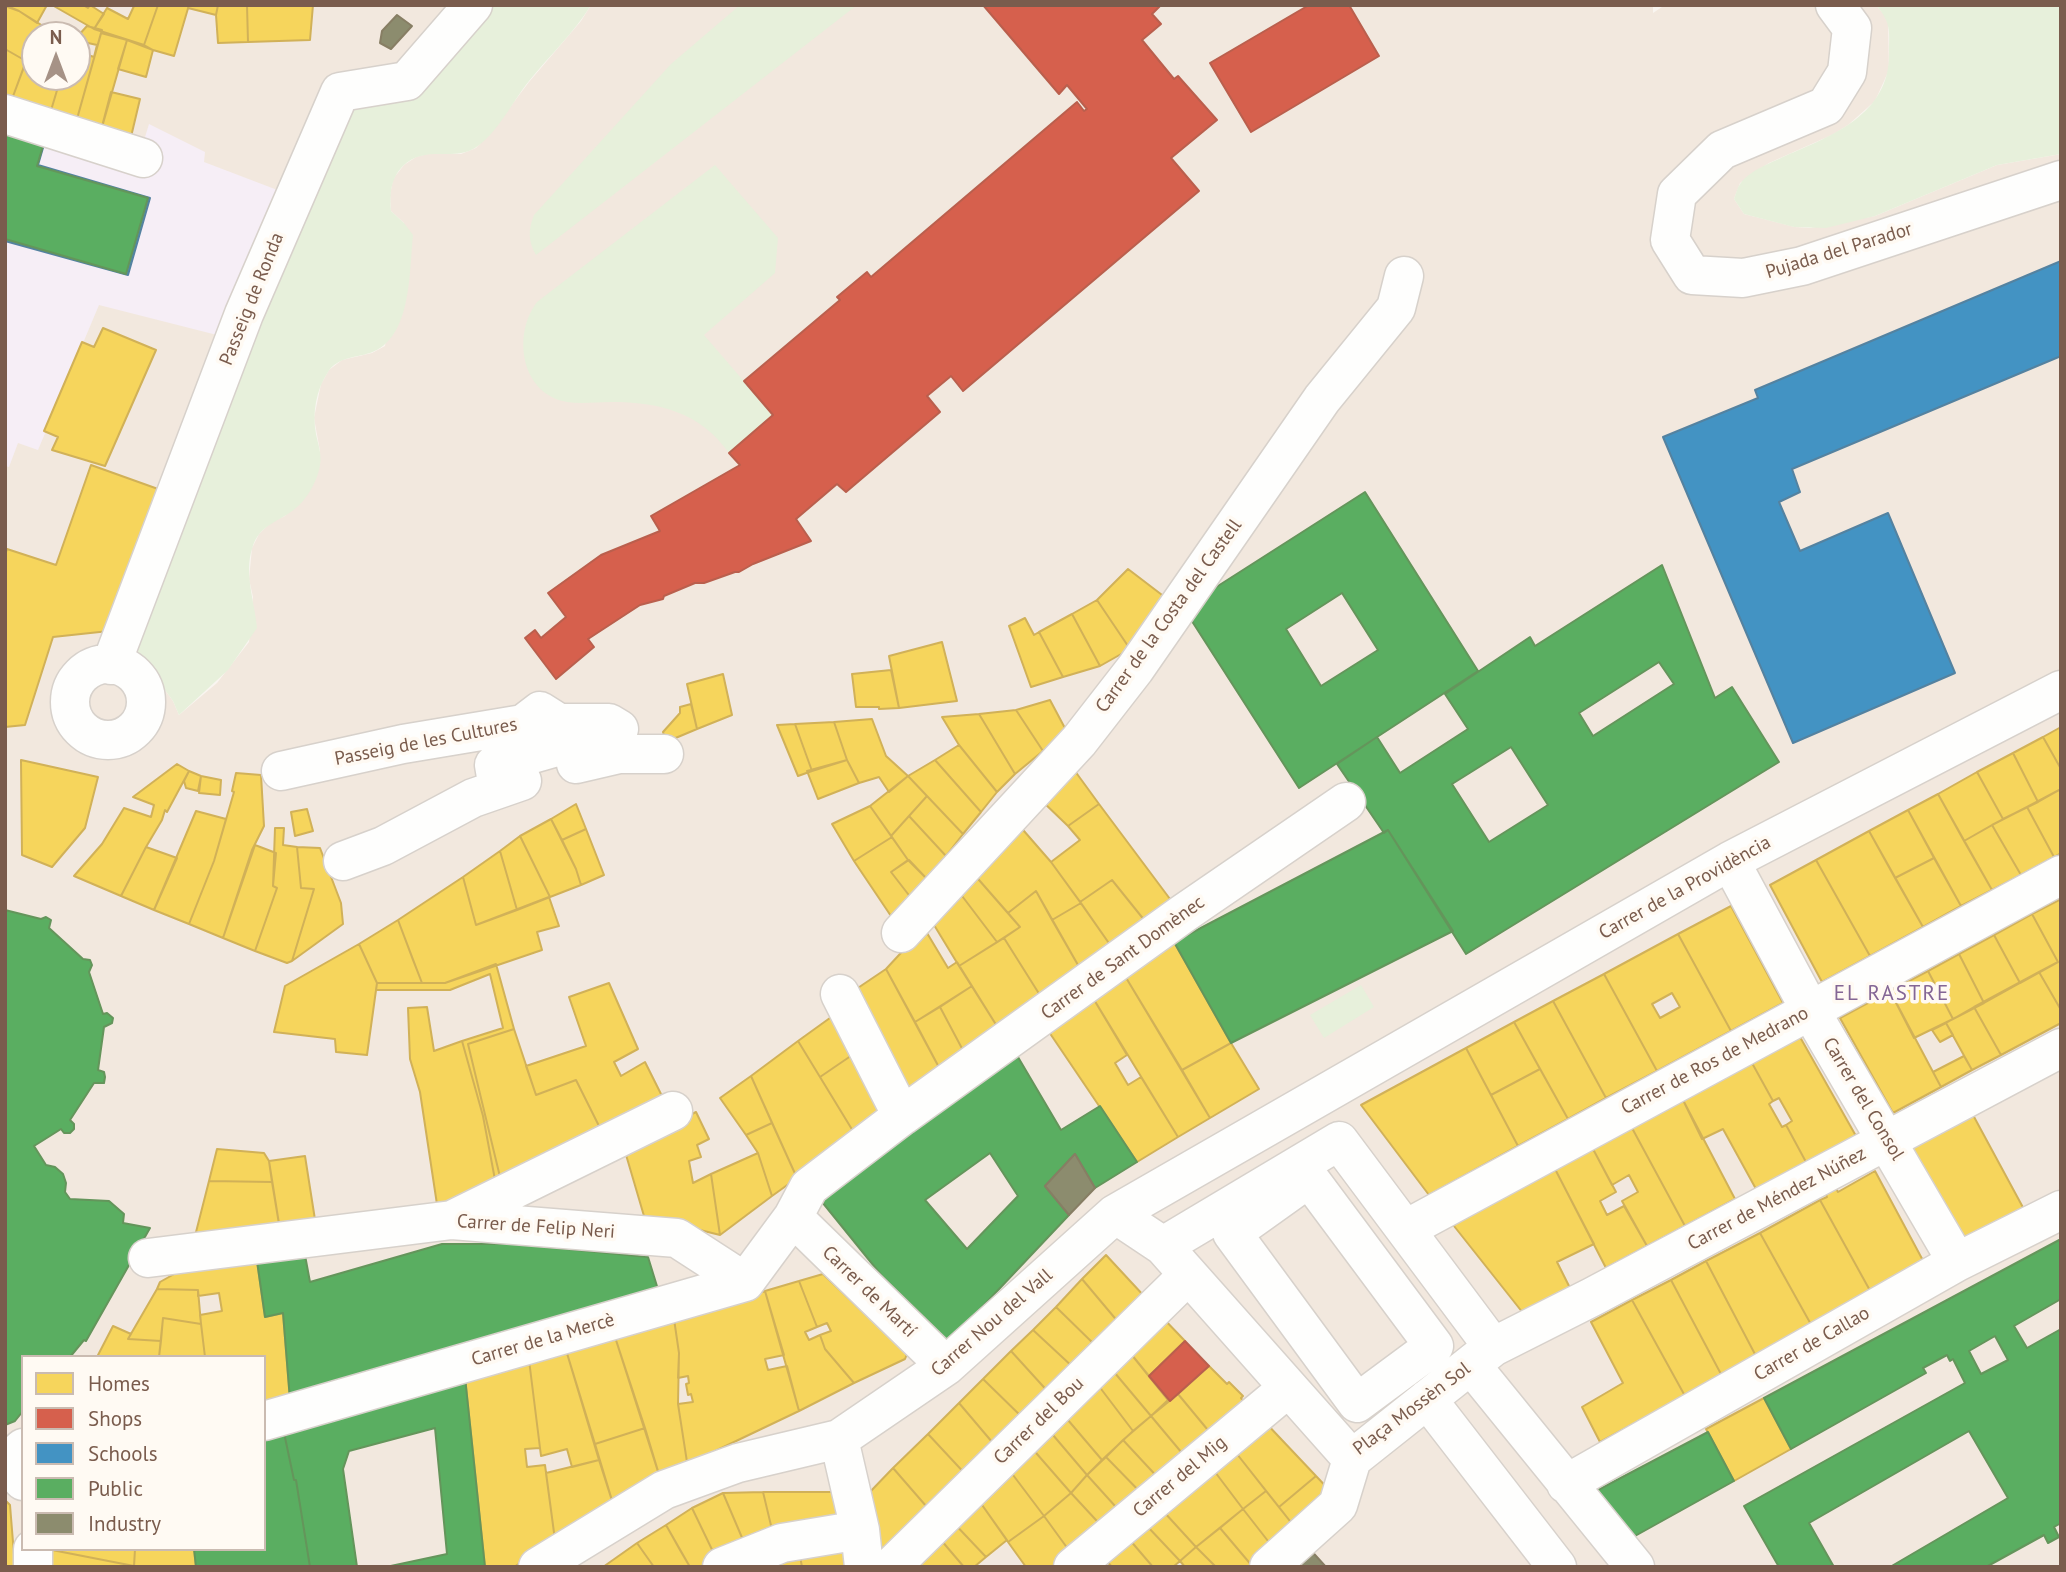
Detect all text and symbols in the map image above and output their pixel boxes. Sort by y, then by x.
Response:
north arrow [21,21,91,91]
text: N [50,25,62,49]
street label: Pujada del Parador [1763,218,1915,284]
street label: Passeig de Ronda [215,229,289,369]
street label: Carrer de la Costa del Castell [1091,515,1247,717]
street label: Passeig de les Cultures [333,713,519,771]
street label: Carrer de la Providència [1595,831,1775,945]
street label: Carrer de Sant Domènec [1037,891,1209,1025]
district label: EL RASTRE [1835,981,1949,1007]
street label: Carrer de Ros de Medrano [1617,1002,1813,1120]
street label: Carrer del Consol [1817,1034,1909,1164]
street label: Carrer de Méndez Núñez [1684,1142,1870,1256]
street label: Carrer de Felip Neri [456,1210,616,1244]
street label: Carrer de Martí [817,1241,921,1343]
street label: Carrer Nou del Vall [927,1264,1057,1382]
street label: Carrer de Callao [1750,1302,1874,1386]
street label: Carrer de la Mercè [469,1309,617,1371]
legend [21,1355,266,1551]
street label: Plaça Mossèn Sol [1349,1358,1475,1460]
text: Homes [88,1370,150,1397]
street label: Carrer del Bou [989,1372,1089,1470]
text: Shops [88,1405,142,1432]
street label: Carrer del Mig [1129,1431,1231,1523]
text: Schools [88,1440,158,1467]
text: Public [88,1475,143,1502]
text: Industry [88,1510,161,1537]

